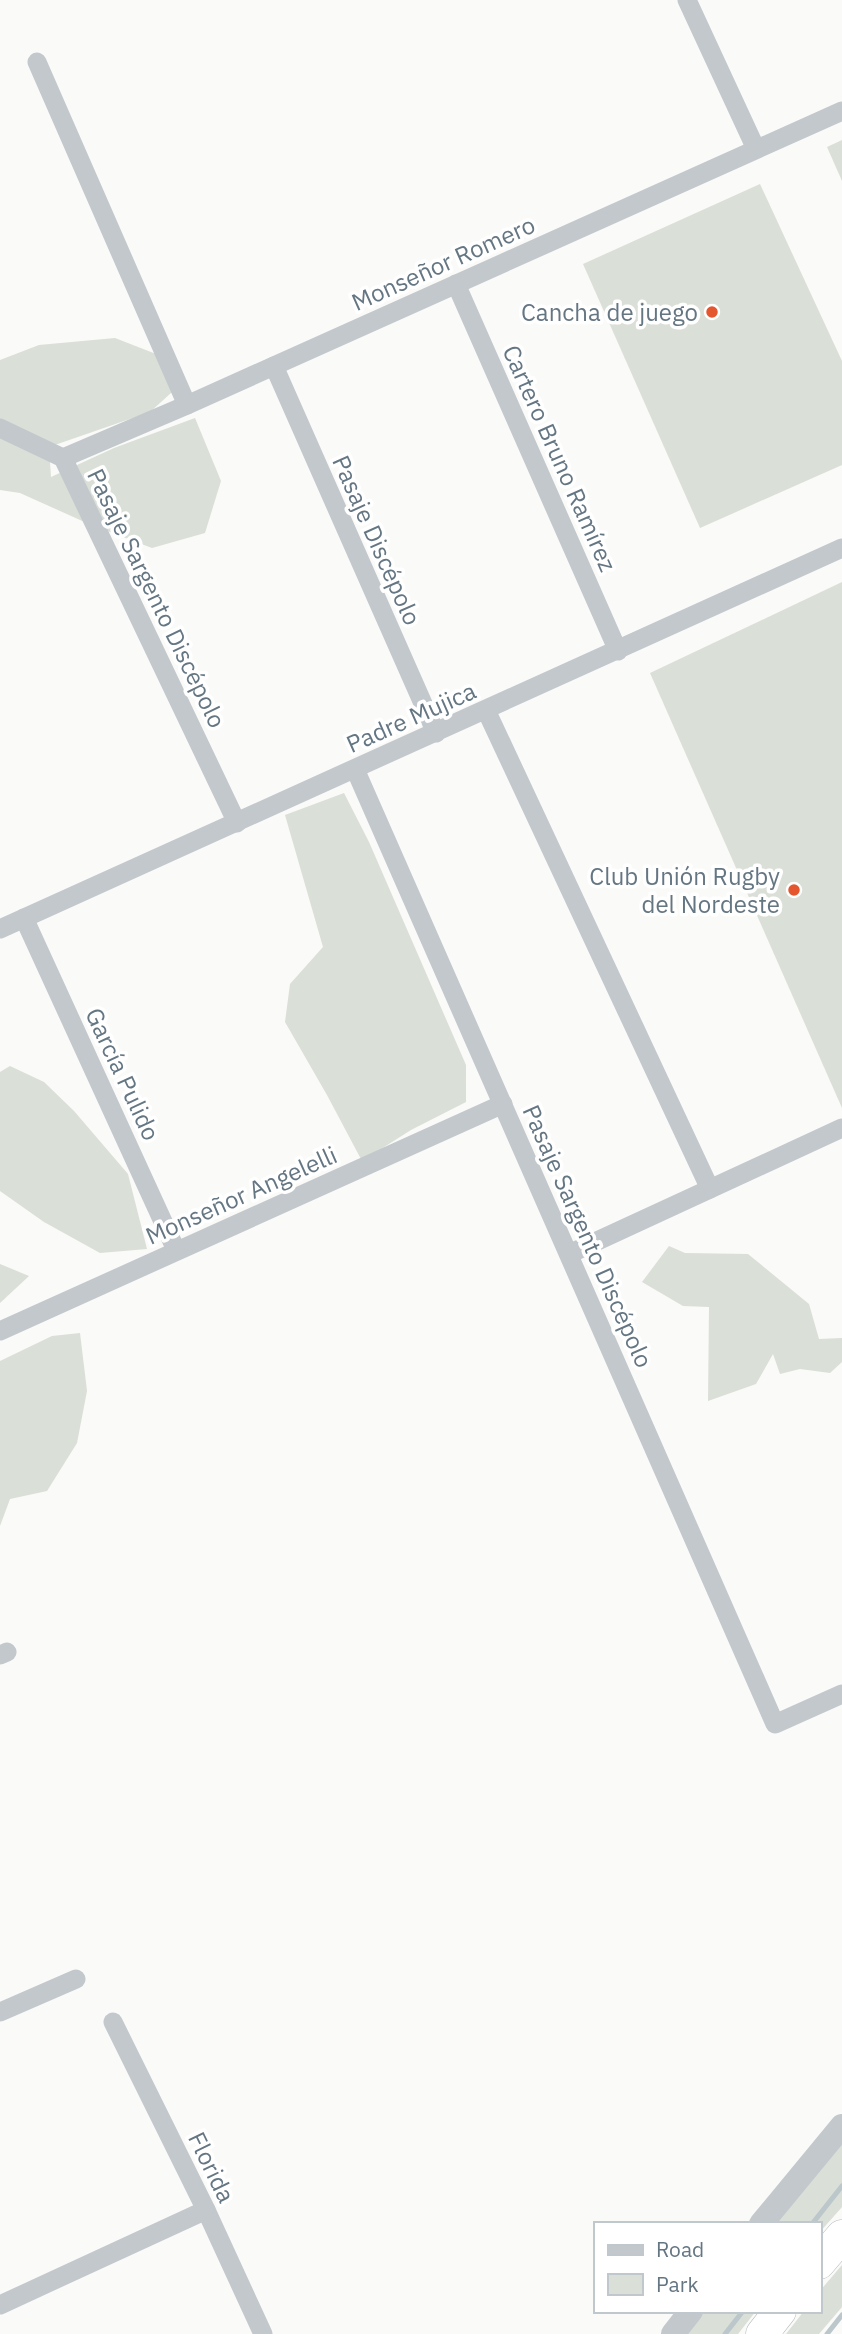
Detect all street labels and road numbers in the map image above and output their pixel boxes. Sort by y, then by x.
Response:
street label: Monseñor Romero [346,208,540,318]
street label: Cartero Bruno Ramírez [496,340,624,576]
street label: Pasaje Discépolo [325,450,429,630]
street label: Pasaje Sargento Discépolo [80,463,234,733]
street label: Padre Mujica [341,674,481,760]
street label: García Pulido [78,1003,168,1145]
street label: Pasaje Sargento Discépolo [516,1100,660,1372]
street label: Monseñor Angelelli [140,1138,342,1252]
street label: Florida [181,2126,243,2208]

